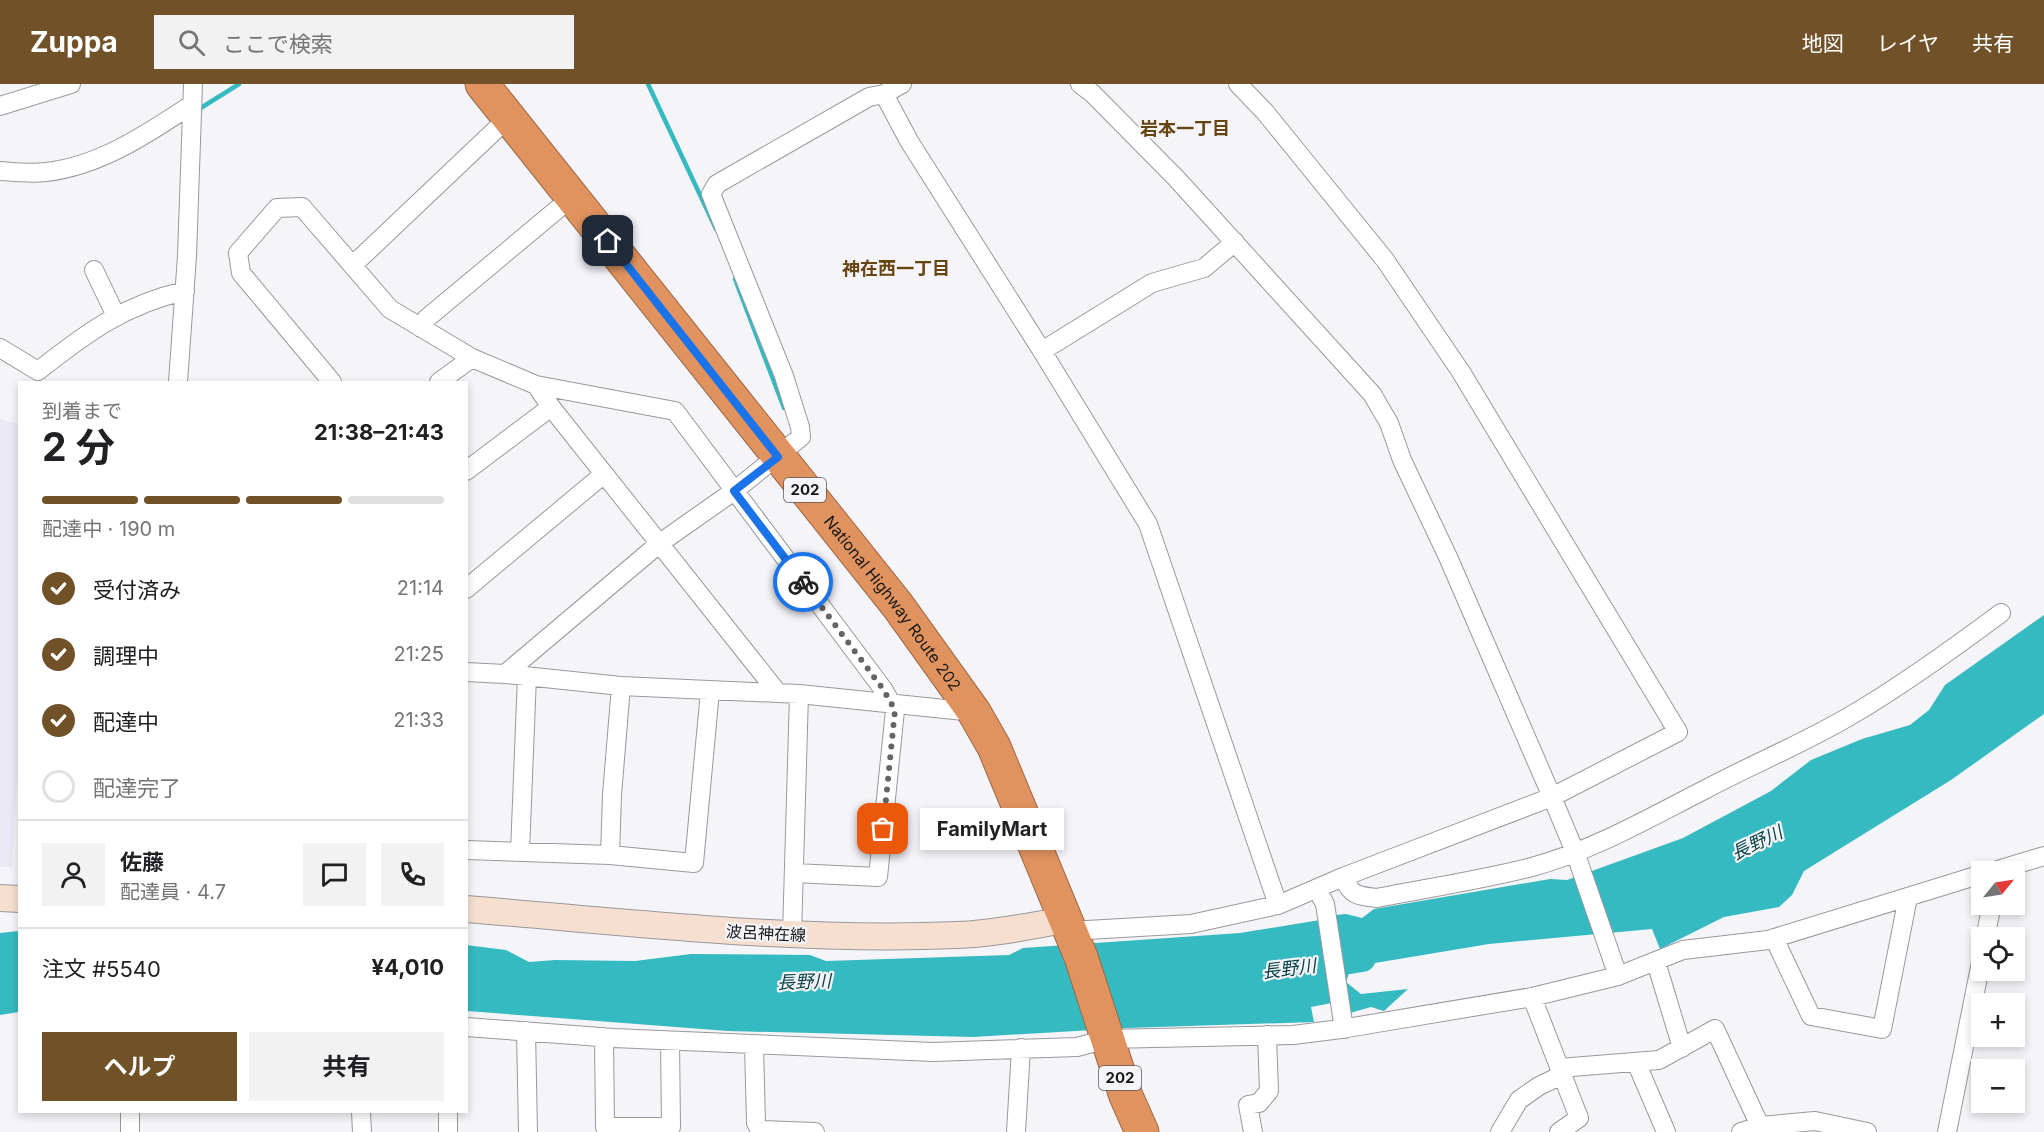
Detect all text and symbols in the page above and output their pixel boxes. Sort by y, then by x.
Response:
search box [154,15,574,69]
text: Zuppa [30,25,118,59]
icon: search [175,26,208,59]
text: ここで検索 [223,31,333,57]
text: 地図 [1802,31,1844,56]
text: レイヤ [1877,31,1939,56]
text: 共有 [1972,31,2014,56]
district label: 岩本一丁目 [1140,118,1230,139]
pin [582,215,633,266]
icon: home [591,224,624,257]
district label: 神在西一丁目 [842,258,950,279]
text: 到着まで [42,399,122,423]
text: 21:38–21:43 [314,419,444,445]
text: 2 分 [42,423,115,470]
road number: 202 [784,478,826,502]
street label: National Highway Route 202 [820,512,965,695]
text: 配達中 · 190 m [42,517,175,541]
courier [773,552,833,612]
icon: bike [787,566,820,599]
icon: check [42,572,75,605]
text: 21:14 [397,576,444,600]
text: 受付済み [93,577,181,603]
icon: check [42,638,75,671]
text: 21:25 [394,642,444,666]
text: 調理中 [93,643,159,669]
icon: check [42,704,75,737]
text: 21:33 [393,708,444,732]
text: 配達中 [93,709,159,735]
text: 配達完了 [93,775,181,801]
pin [857,803,908,854]
callout: FamilyMart [919,808,1063,850]
icon: bag [866,812,899,845]
text: FamilyMart [937,817,1047,841]
water label: 長野川 [1728,820,1787,864]
button: person [42,843,105,906]
button: chat [303,843,366,906]
button: phone [381,843,444,906]
text: 佐藤 [120,849,164,875]
north arrow [1971,861,2025,915]
map controls [1971,861,2025,1113]
text: 配達員 · 4.7 [120,880,226,904]
street label: 波呂神在線 [726,921,806,945]
button: locate [1971,927,2025,981]
text: ¥4,010 [371,954,444,980]
water label: 長野川 [1261,955,1319,982]
text: 注文 #5540 [42,956,161,982]
water label: 長野川 [777,970,833,993]
button: + [1971,993,2025,1047]
button: ヘルプ [42,1032,237,1101]
button: 共有 [249,1032,444,1101]
button: − [1971,1059,2025,1113]
road number: 202 [1099,1066,1141,1090]

